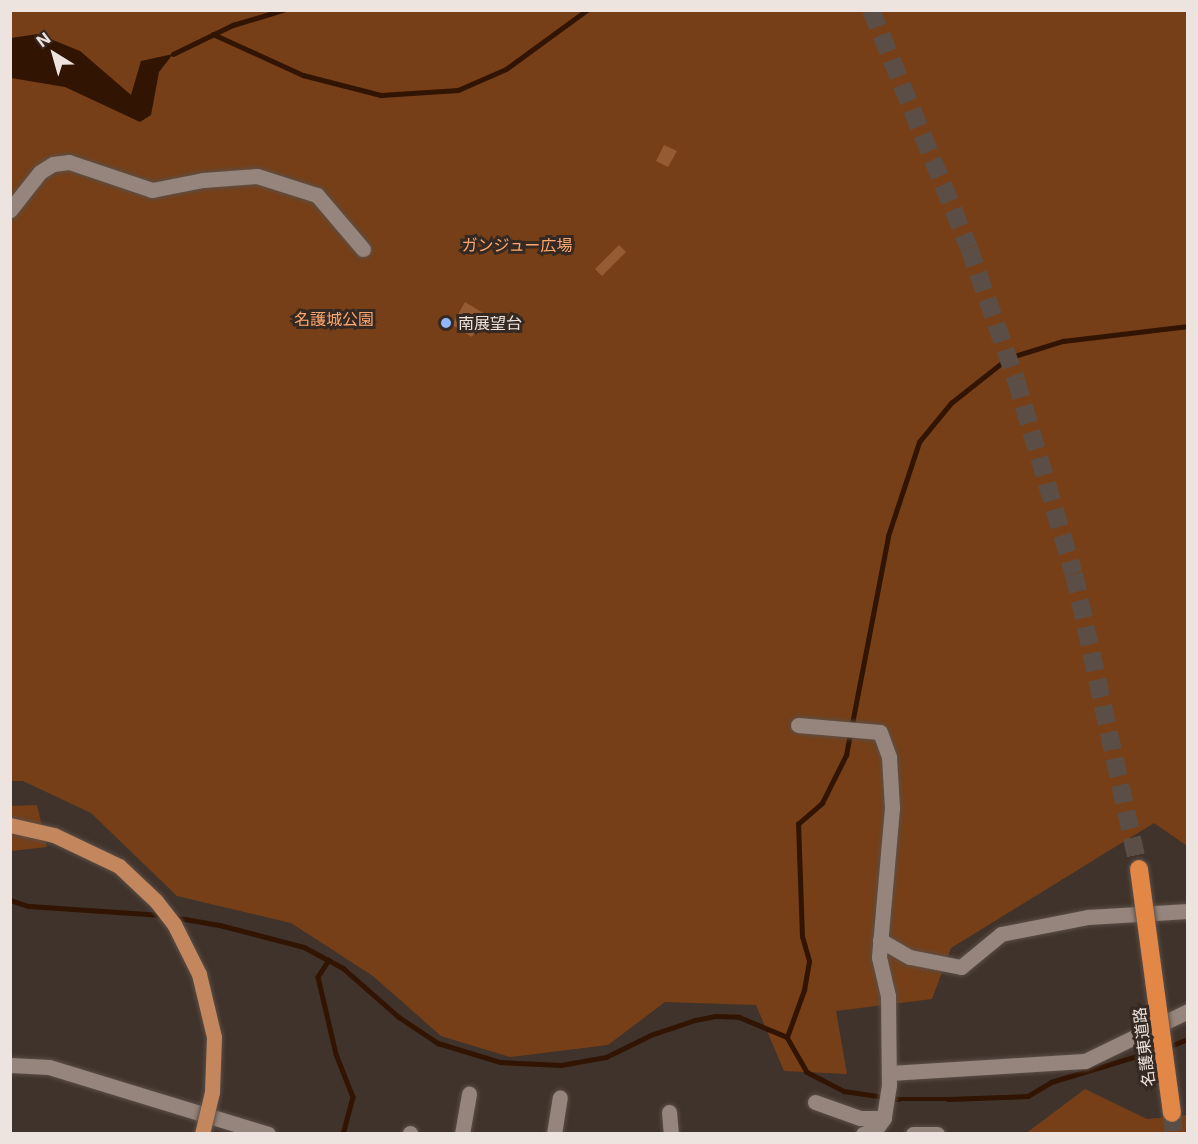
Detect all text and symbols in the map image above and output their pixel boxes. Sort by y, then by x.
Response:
north arrow [24,24,84,84]
text: N [32,28,54,51]
park label: ガンジュー広場 [461,235,573,255]
park label: 名護城公園 [294,309,374,329]
place label: 南展望台 [458,313,522,333]
marker: 南展望台 [439,316,453,330]
street label: 名護東道路 [1130,1006,1158,1088]

